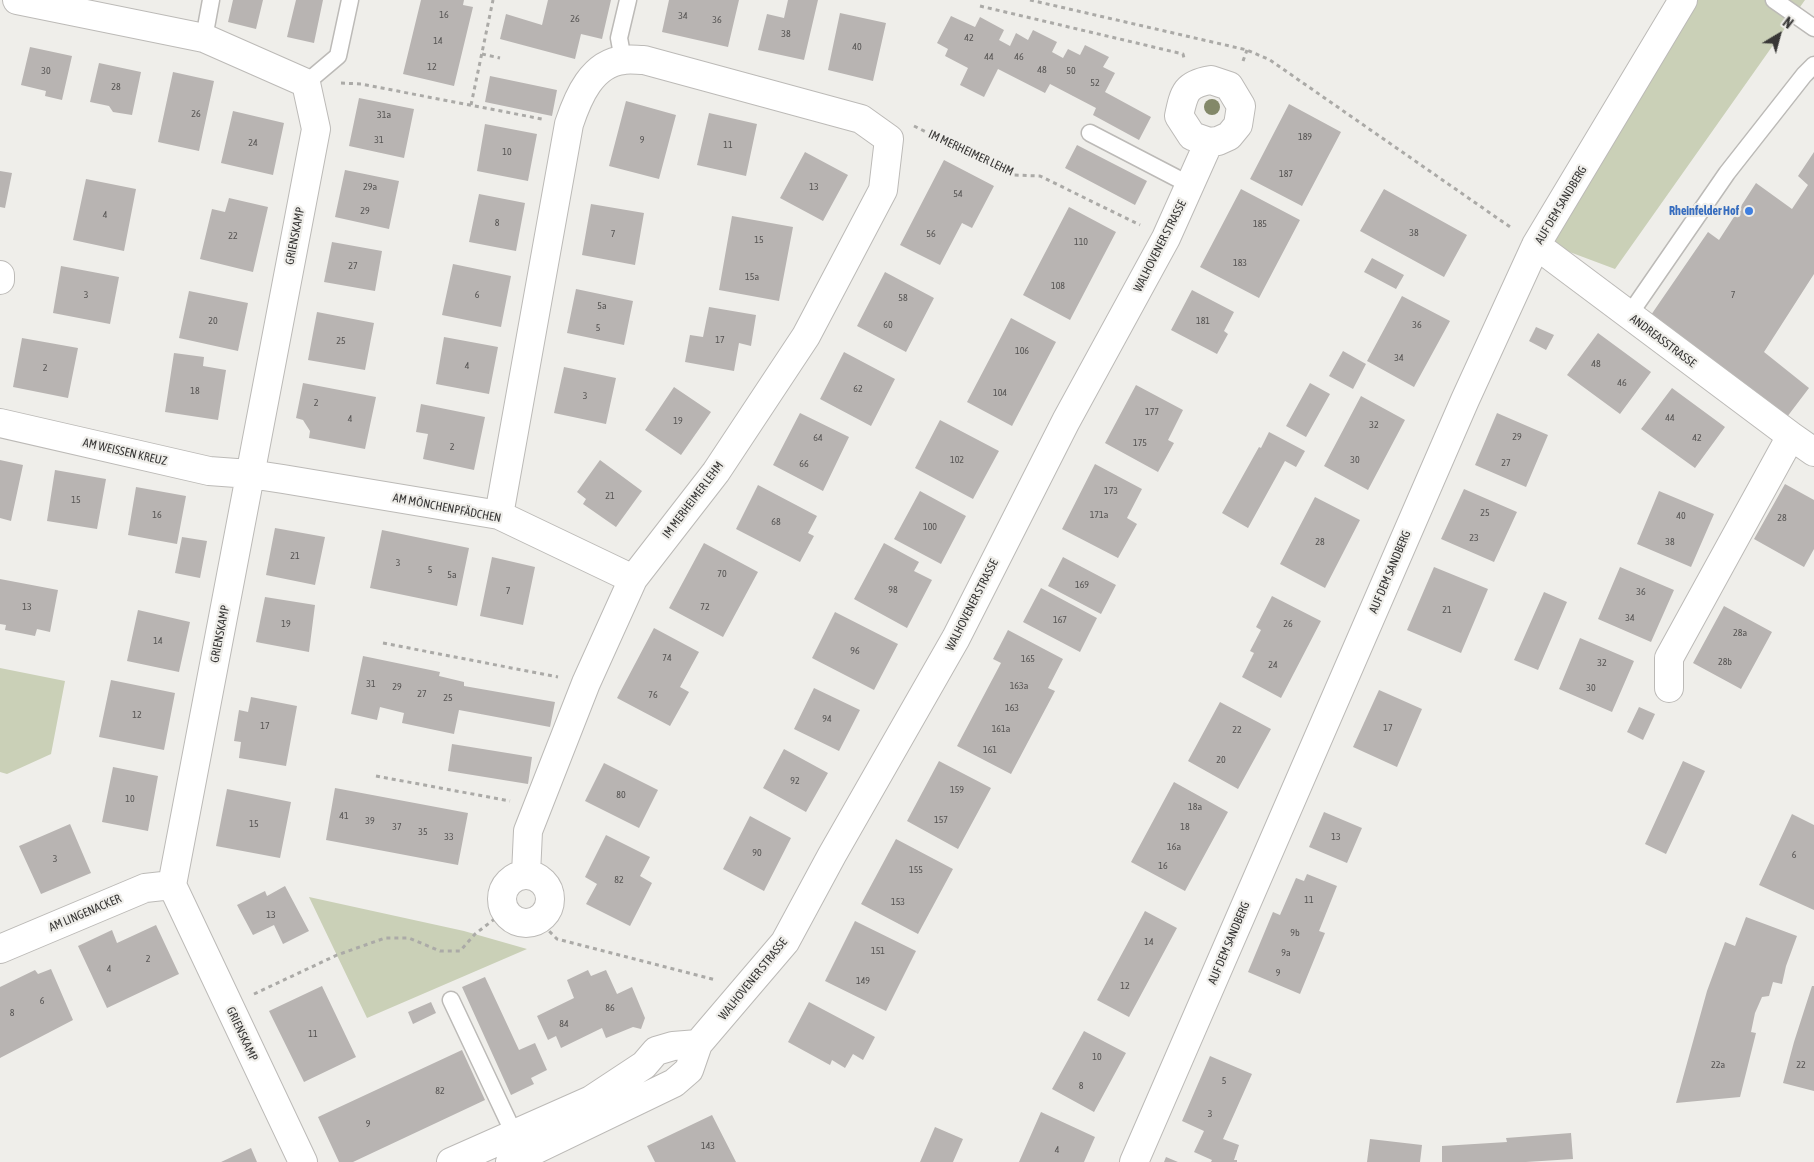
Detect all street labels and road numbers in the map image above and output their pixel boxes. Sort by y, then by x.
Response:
street label: IM MERHEIMER LEHM [926,127,1016,179]
street label: AUF DEM SANDBERG [1532,163,1590,247]
street label: WALHOVENER STRASSE [1131,198,1189,294]
street label: GRIENSKAMP [282,206,308,266]
street label: ANDREASSTRASSE [1627,311,1699,371]
street label: AM WEISSEN KREUZ [82,435,168,469]
street label: IM MERHEIMER LEHM [659,459,727,541]
street label: AM MÖNCHENPFÄDCHEN [392,490,502,526]
street label: AUF DEM SANDBERG [1366,528,1414,616]
street label: WALHOVENER STRASSE [943,557,1001,653]
street label: GRIENSKAMP [207,604,233,664]
street label: AM LINGENACKER [47,891,123,935]
street label: AUF DEM SANDBERG [1205,899,1253,987]
street label: WALHOVENER STRASSE [716,935,790,1023]
street label: GRIENSKAMP [223,1005,261,1063]

